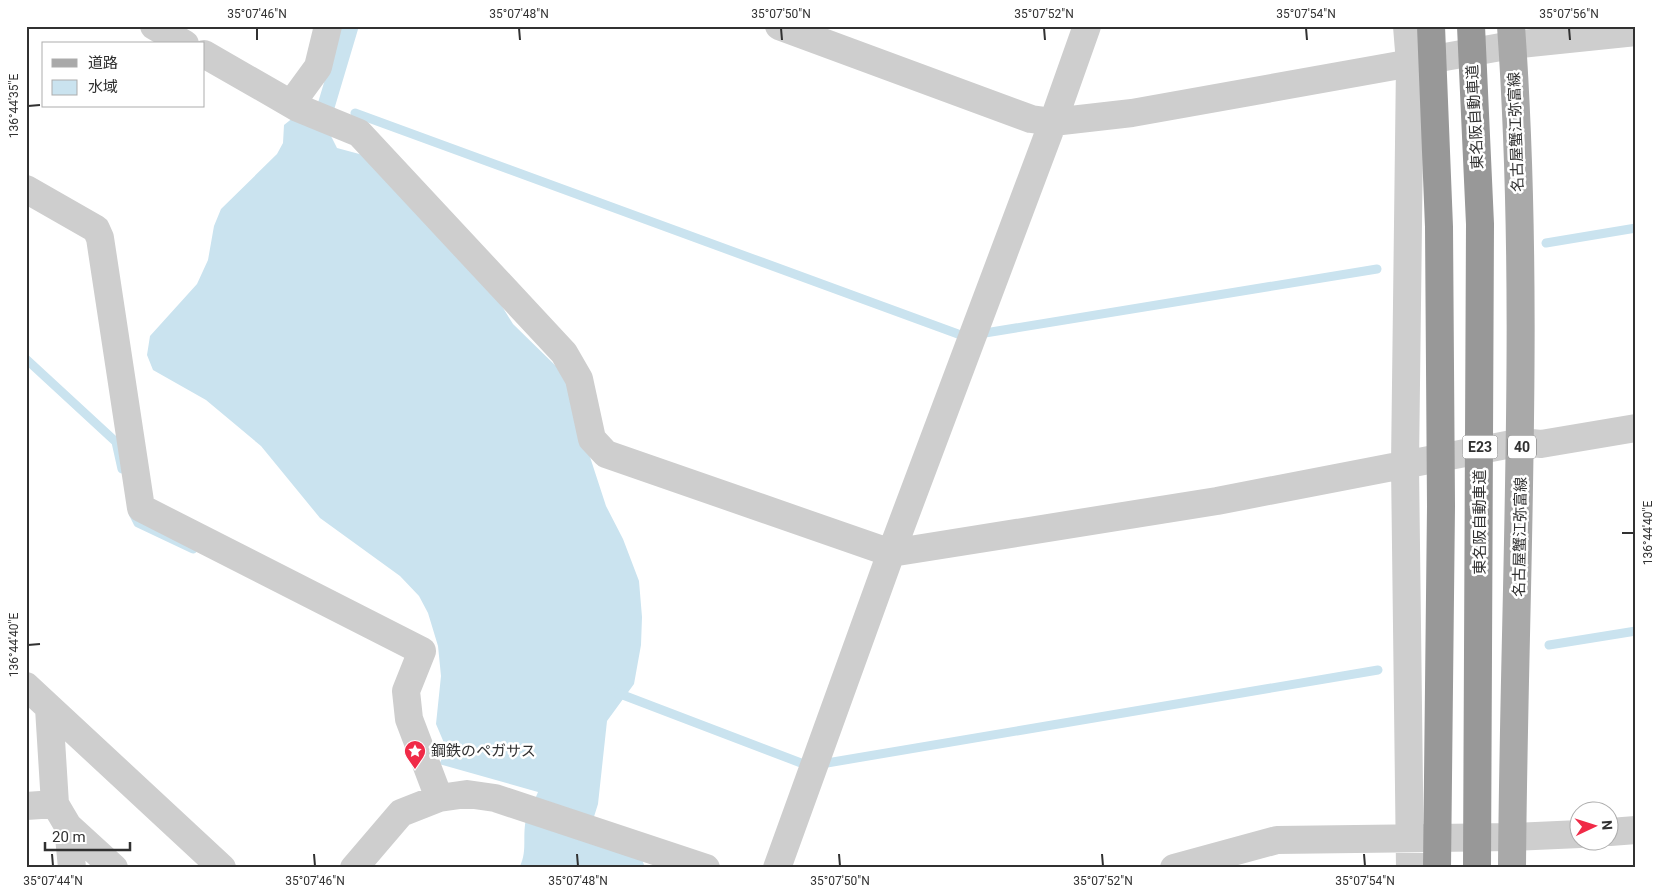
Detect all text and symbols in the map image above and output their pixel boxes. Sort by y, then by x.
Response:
text: 35°07'46"N [227,7,287,21]
text: 35°07'48"N [489,7,549,21]
text: 35°07'50"N [751,7,811,21]
text: 35°07'52"N [1014,7,1074,21]
text: 35°07'54"N [1276,7,1336,21]
text: 35°07'56"N [1539,7,1599,21]
legend [42,42,205,108]
text: 道路 [88,54,118,72]
street label: 東名阪自動車道 [1463,64,1487,170]
street label: 名古屋蟹江弥富線 [1505,72,1527,192]
text: 136°44'35"E [7,74,21,138]
text: 水域 [88,78,118,96]
road number: E23 [1462,436,1498,458]
road number: 40 [1508,436,1536,458]
street label: 東名阪自動車道 [1471,469,1489,575]
street label: 名古屋蟹江弥富線 [1510,477,1530,597]
text: 136°44'40"E [1641,501,1655,565]
text: 136°44'40"E [7,613,21,677]
place icon: 鋼鉄のペガサス [403,739,427,770]
place label: 鋼鉄のペガサス [431,742,536,760]
north arrow [1570,802,1620,852]
scale bar [45,819,130,851]
text: N [1599,820,1615,831]
text: 20 m [52,828,86,846]
text: 35°07'44"N [23,874,83,888]
text: 35°07'46"N [285,874,345,888]
text: 35°07'48"N [548,874,608,888]
text: 35°07'50"N [810,874,870,888]
text: 35°07'52"N [1073,874,1133,888]
text: 35°07'54"N [1335,874,1395,888]

